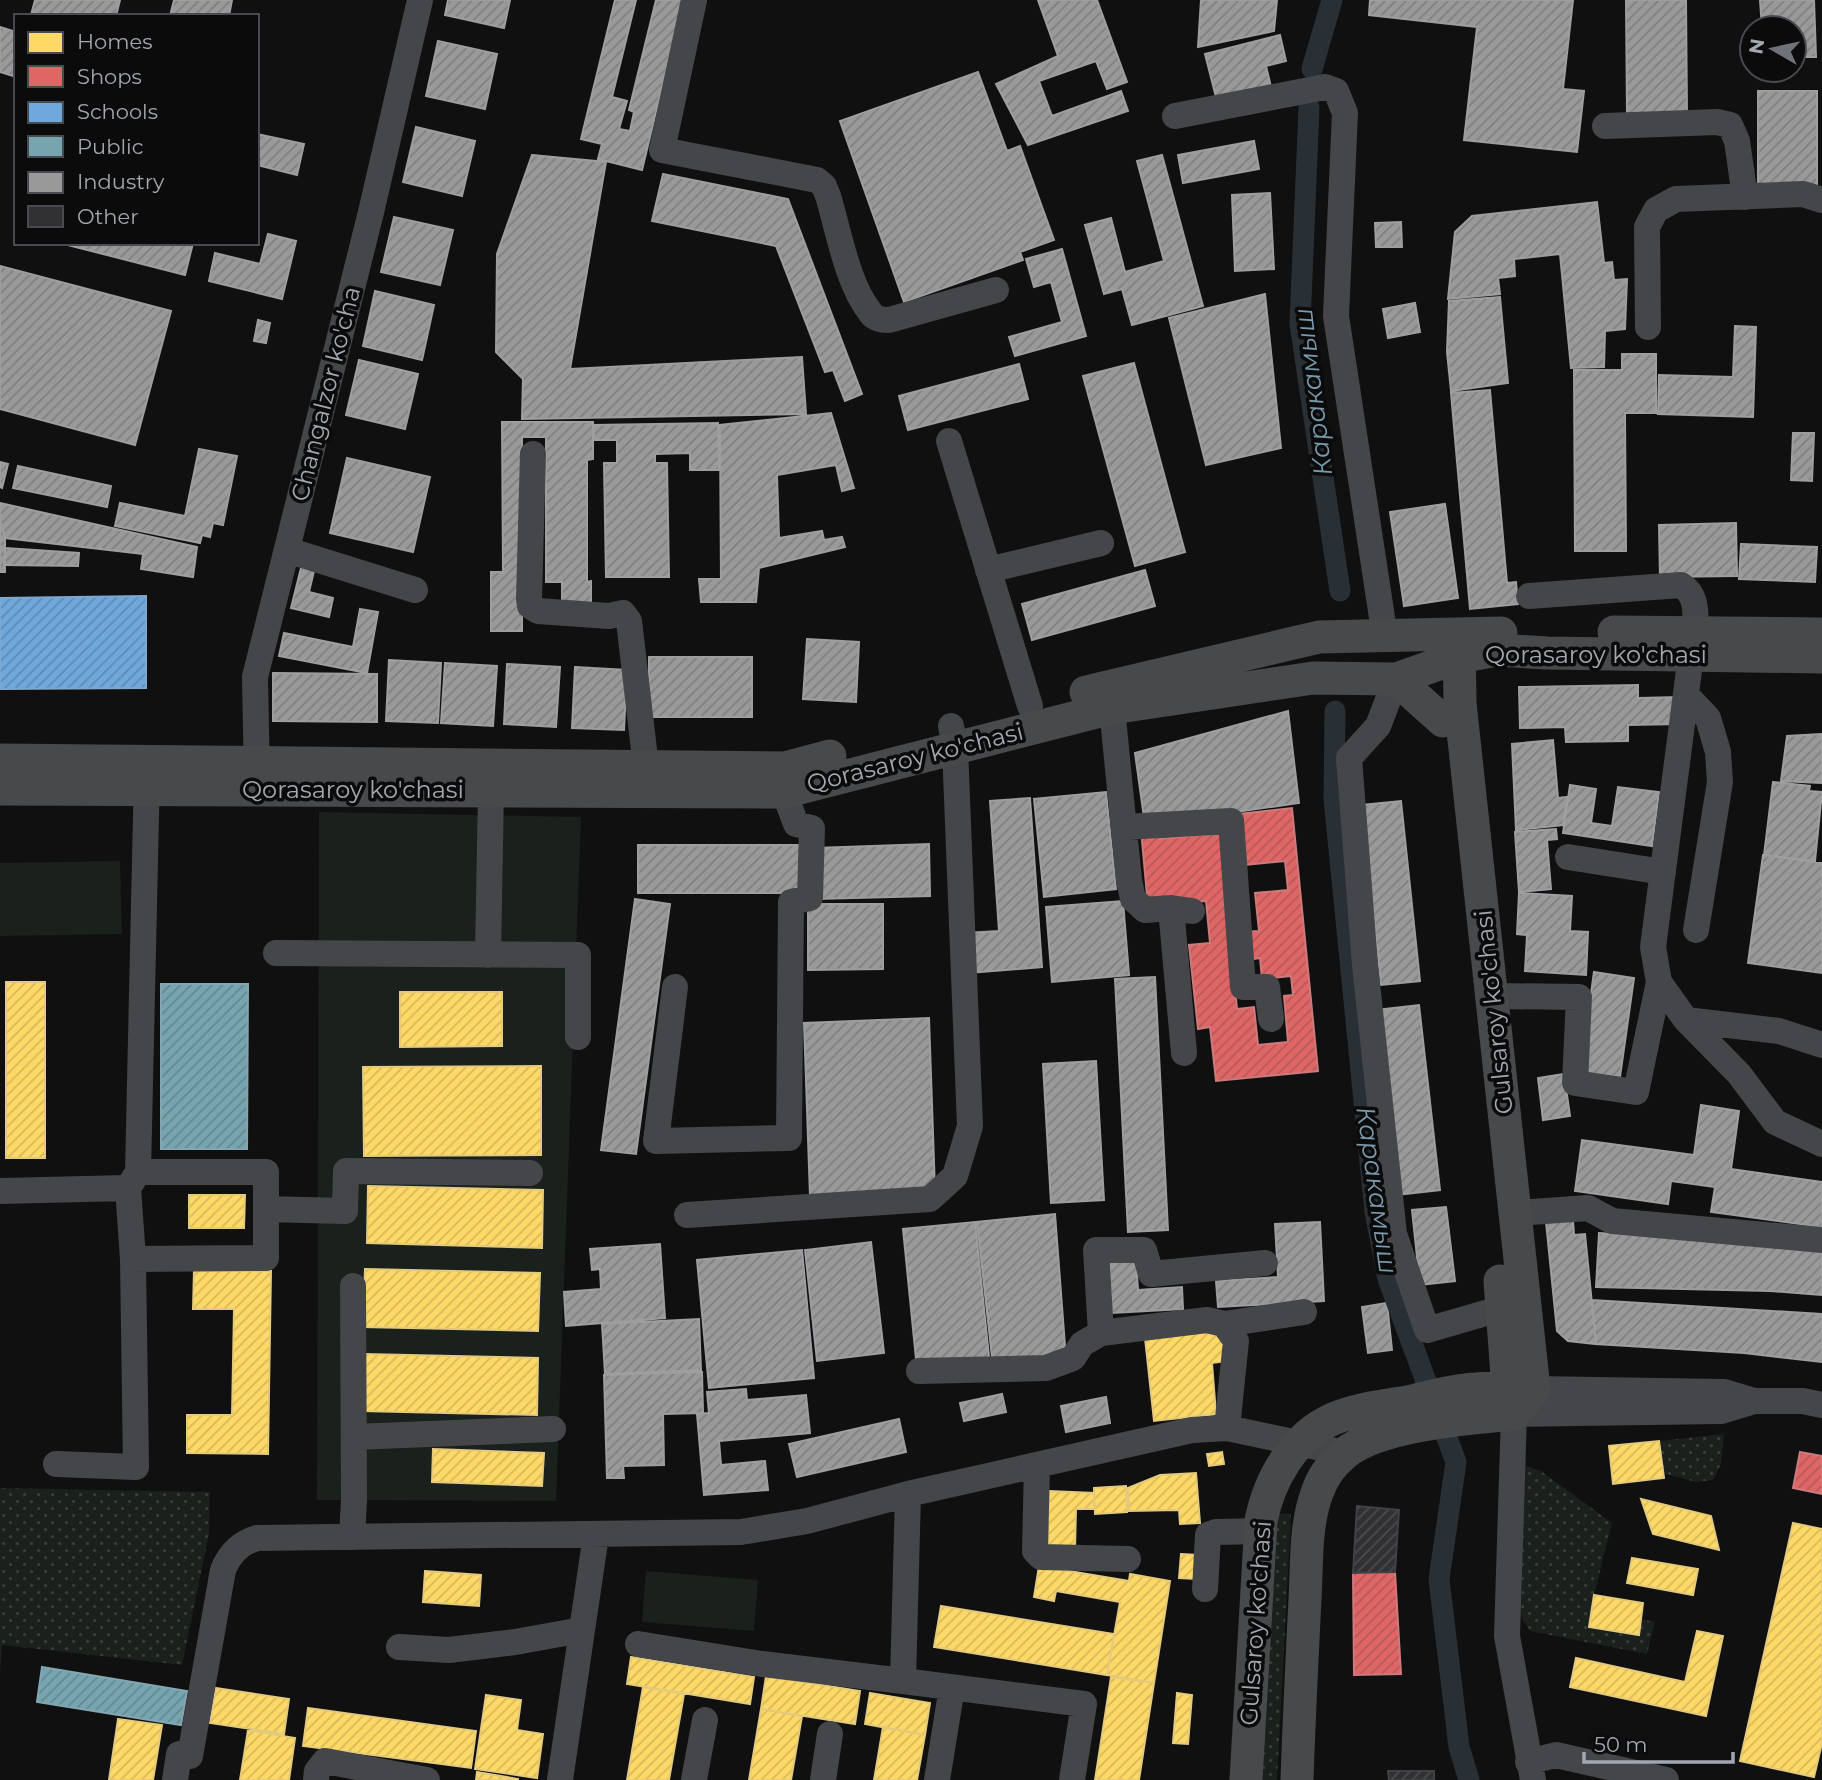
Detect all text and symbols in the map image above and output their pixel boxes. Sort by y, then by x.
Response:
legend [14,14,259,245]
north arrow [1738,14,1808,84]
text: Homes [77,29,152,54]
text: N [1744,37,1769,56]
text: Shops [77,64,142,89]
text: Schools [77,99,158,124]
text: Public [77,134,144,159]
text: Industry [77,169,165,194]
text: Other [77,204,139,229]
street label: Changalzor ko'cha [285,283,366,504]
water label: Каракамыш [1287,306,1339,478]
street label: Qorasaroy ko'chasi [1485,640,1707,669]
street label: Qorasaroy ko'chasi [804,717,1026,798]
street label: Qorasaroy ko'chasi [242,775,464,804]
street label: Gulsaroy ko'chasi [1468,908,1519,1116]
water label: Каракамыш [1349,1104,1405,1276]
street label: Gulsaroy ko'chasi [1234,1520,1277,1726]
scale bar [1584,1720,1733,1764]
text: 50 m [1594,1732,1648,1757]

